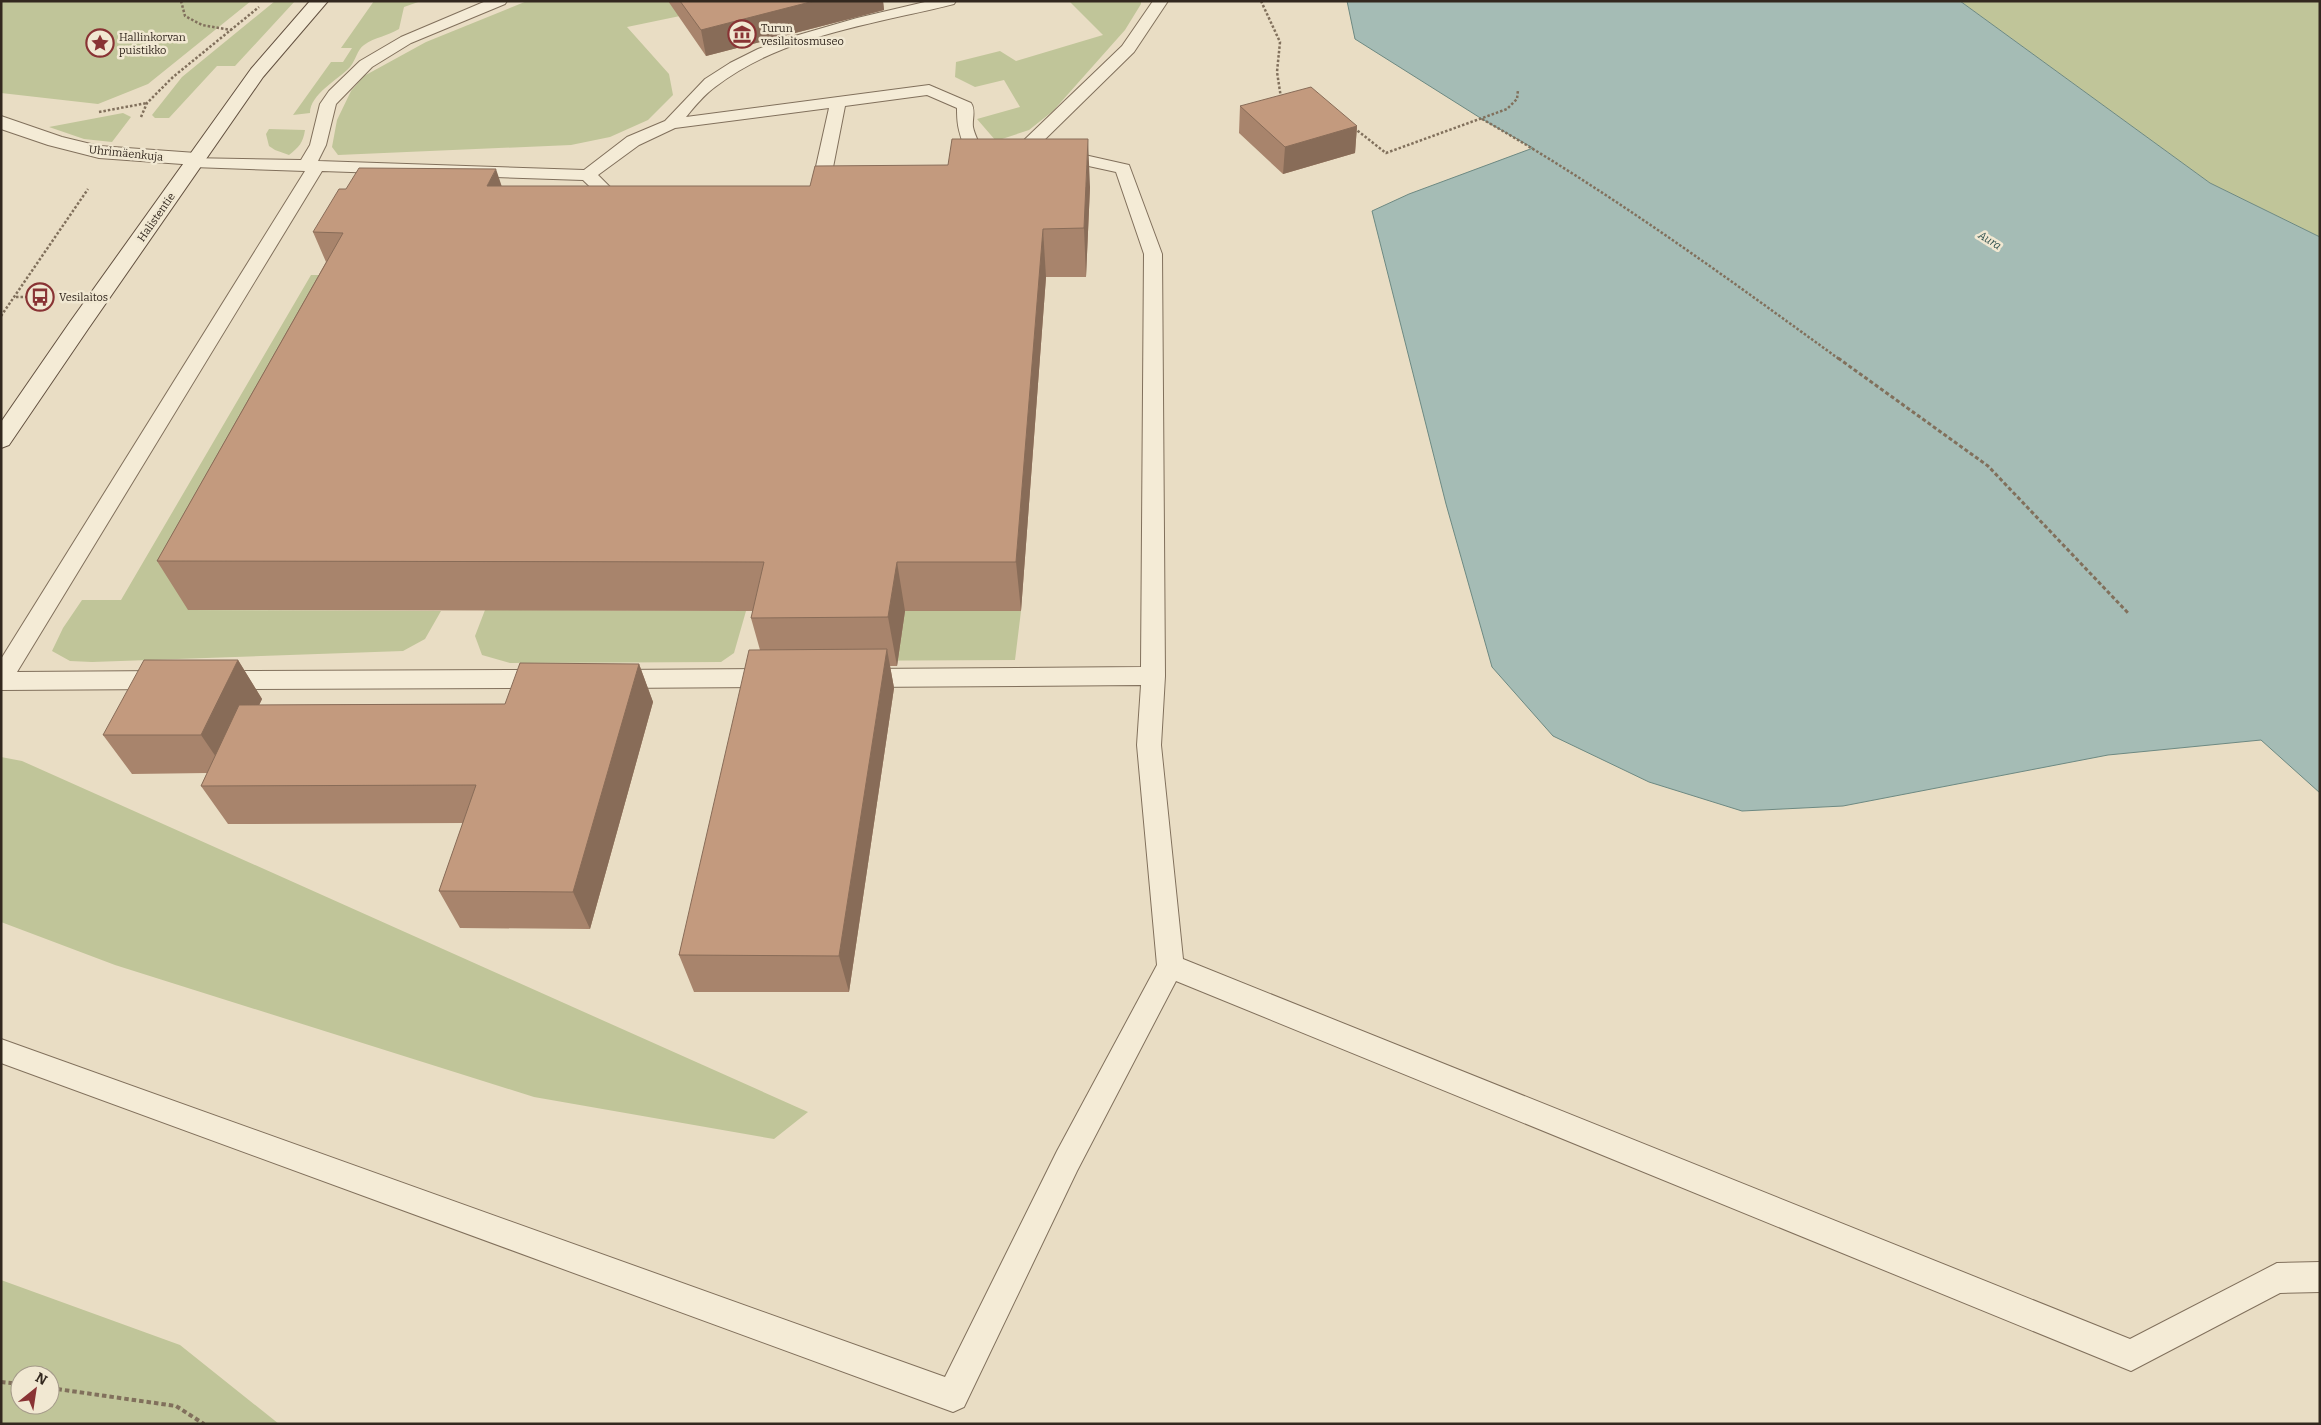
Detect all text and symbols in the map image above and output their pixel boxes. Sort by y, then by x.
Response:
museum icon: Turun vesilaitosmuseo [727,19,757,49]
place label: Turun vesilaitosmuseo [760,22,844,48]
place icon: Hallinkorvan puistikko [85,28,115,58]
place label: Hallinkorvan puistikko [119,31,186,57]
street label: Uhrimäenkuja [88,143,164,164]
street label: Halistentie [135,190,178,244]
water label: Aura [1975,228,2004,252]
bus stop icon: Vesilaitos [25,282,55,312]
place label: Vesilaitos [59,291,108,304]
north arrow [10,1365,60,1415]
text: N [32,1369,50,1389]

